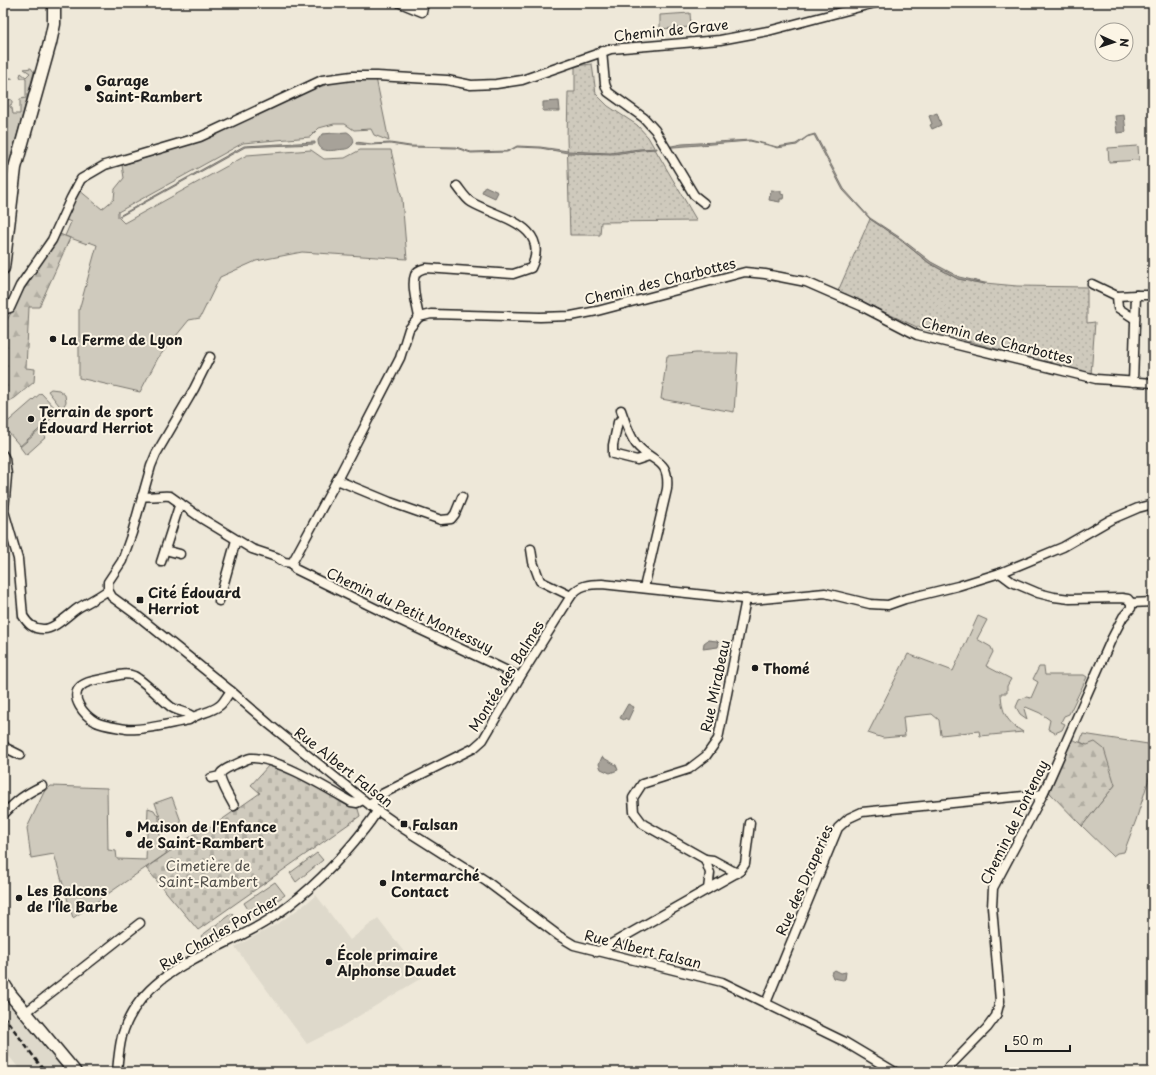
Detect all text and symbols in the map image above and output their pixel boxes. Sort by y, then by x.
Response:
street label: Chemin de Grave [613,14,729,46]
north arrow [1094,22,1134,62]
text: N [1116,38,1133,48]
place label: Garage Saint-Rambert [96,70,203,107]
marker: Garage Saint-Rambert [83,83,93,93]
street label: Chemin des Charbottes [582,252,738,310]
street label: Chemin des Charbottes [919,311,1075,369]
place label: La Ferme de Lyon [61,329,183,350]
marker: La Ferme de Lyon [48,334,58,344]
place label: Terrain de sport Édouard Herriot [39,401,154,438]
marker: Terrain de sport Édouard Herriot [26,414,36,424]
street label: Chemin du Petit Montessuy [323,562,497,658]
place label: Cité Édouard Herriot [148,582,242,619]
marker: Cité Édouard Herriot [135,595,145,605]
street label: Montée des Balmes [463,616,549,736]
street label: Rue Mirabeau [695,638,735,734]
place label: Thomé [763,658,810,679]
marker: Thomé [750,663,760,673]
street label: Rue Albert Falsan [290,722,398,812]
street label: Chemin de Fontenay [975,756,1053,888]
place label: Falsan [412,814,458,835]
place label: Maison de l'Enfance de Saint-Rambert [137,816,277,853]
marker: Falsan [399,819,409,829]
street label: Rue des Draperies [770,821,838,939]
marker: Maison de l'Enfance de Saint-Rambert [124,829,134,839]
park label: Cimetière de Saint-Rambert [158,855,258,892]
place label: Intermarché Contact [391,865,480,902]
marker: Intermarché Contact [378,878,388,888]
place label: Les Balcons de l'Île Barbe [27,880,118,917]
street label: Rue Charles Porcher [155,889,283,975]
marker: Les Balcons de l'Île Barbe [14,893,24,903]
street label: Rue Albert Falsan [582,924,704,974]
place label: École primaire Alphonse Daudet [336,944,457,981]
marker: École primaire Alphonse Daudet [324,957,334,967]
scale bar [1006,1027,1070,1053]
text: 50 m [1012,1031,1043,1049]

